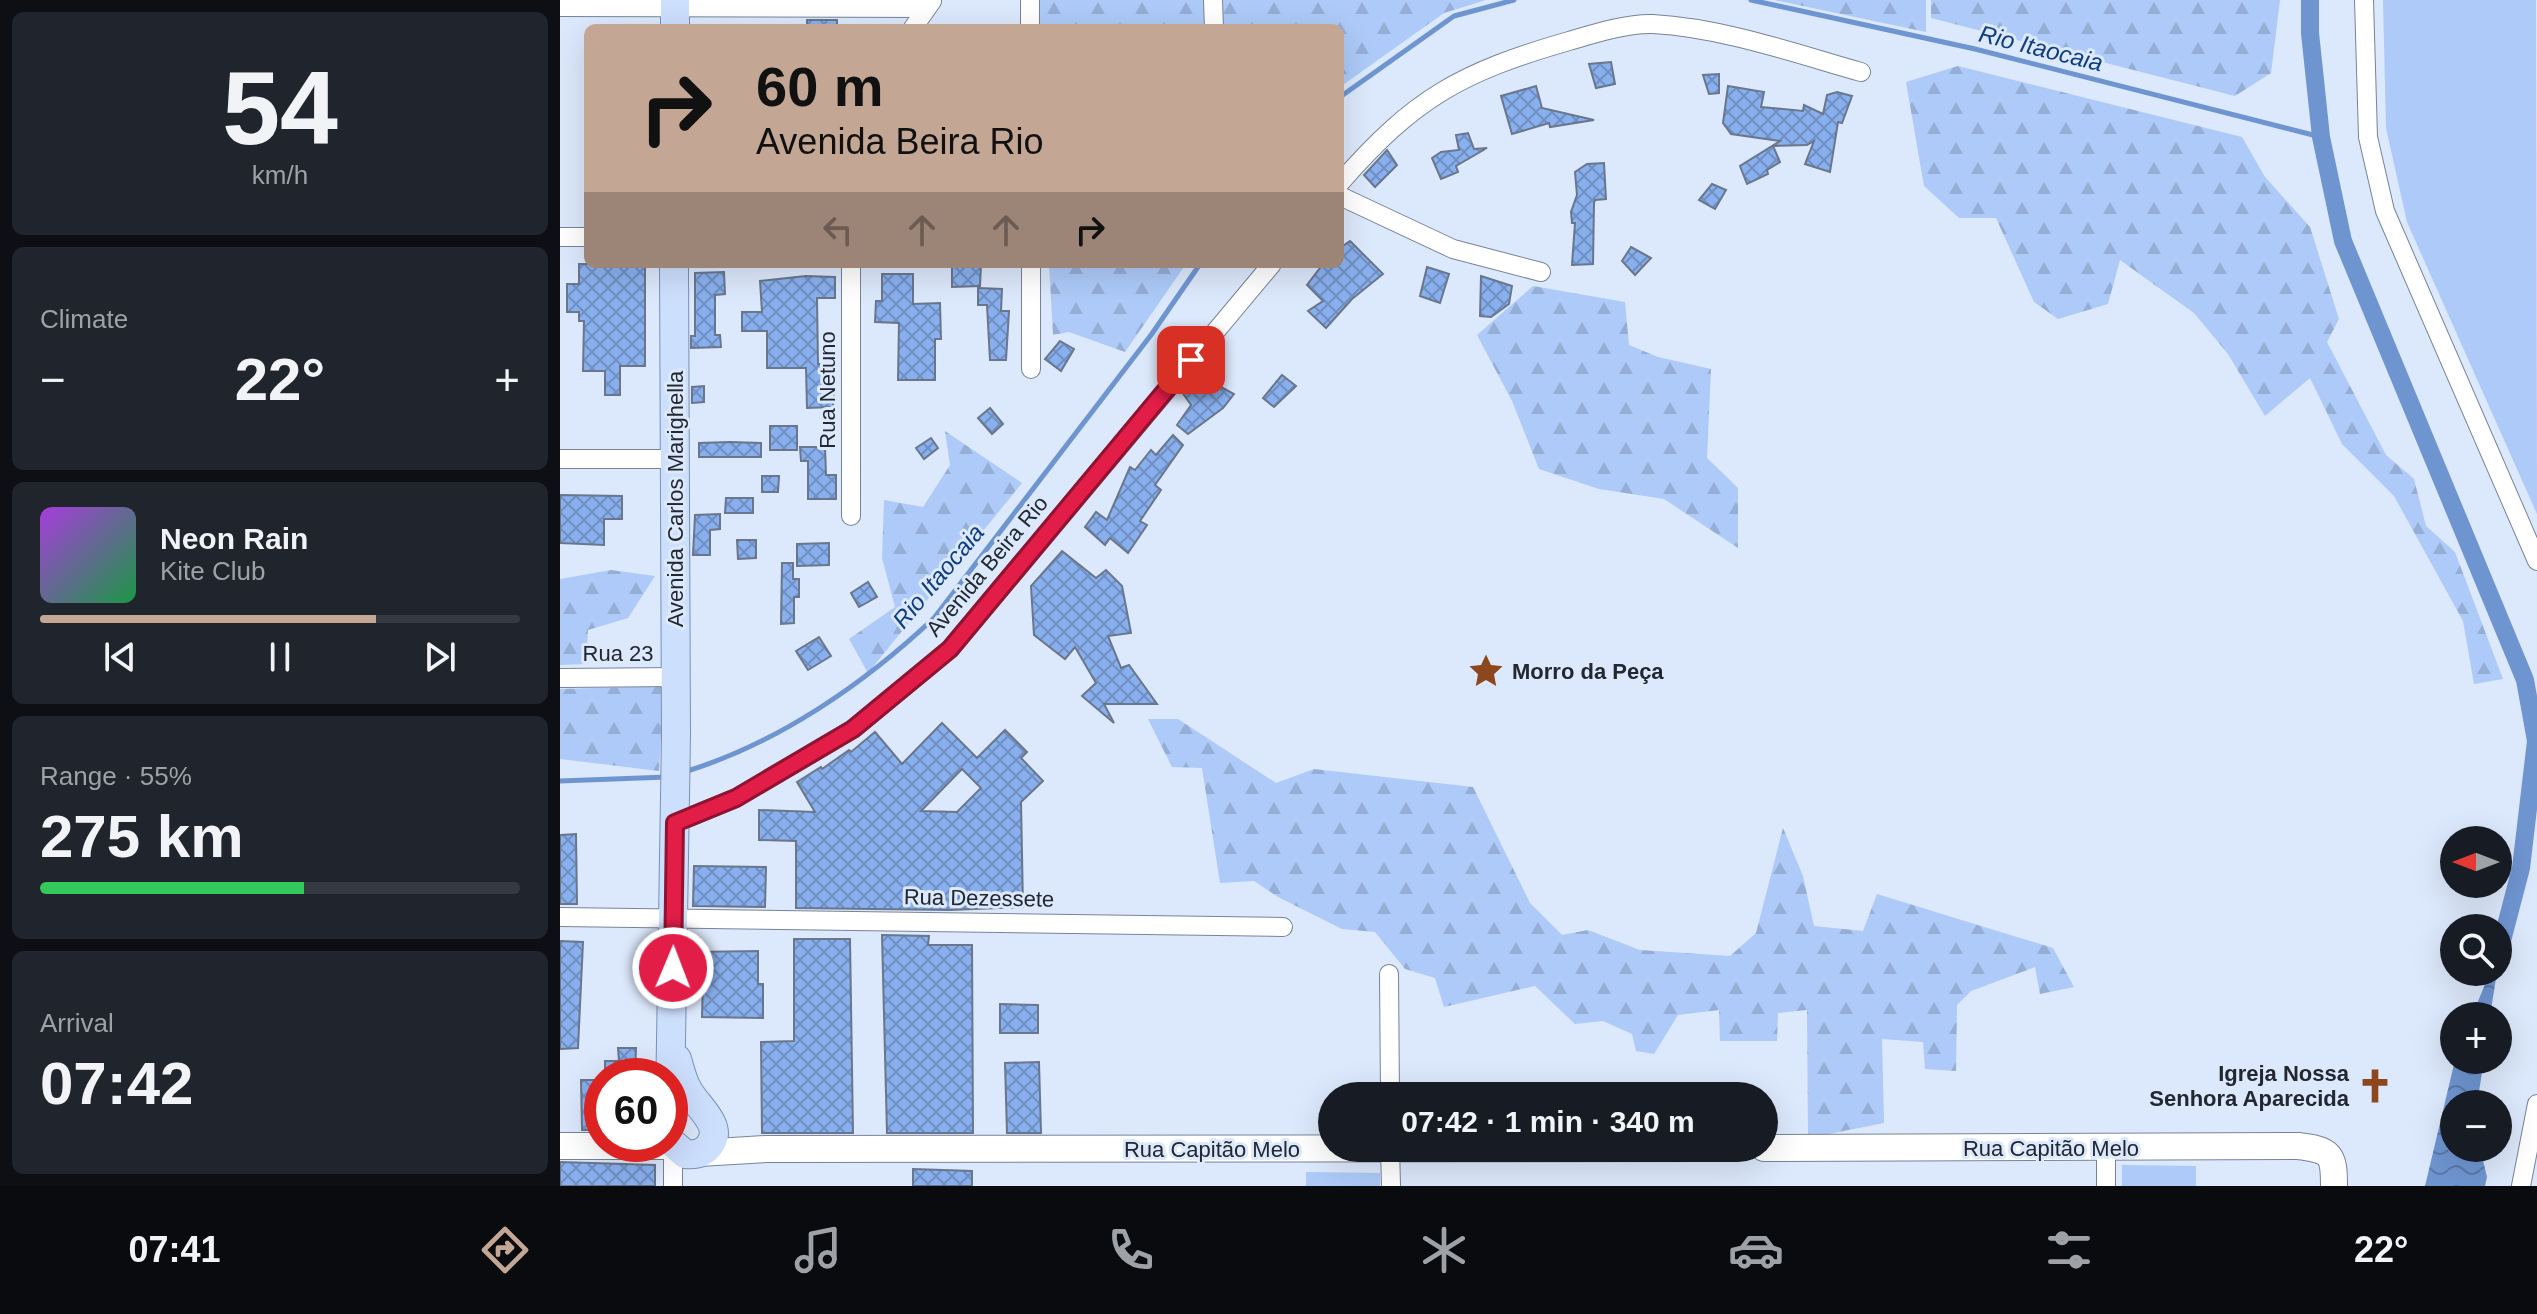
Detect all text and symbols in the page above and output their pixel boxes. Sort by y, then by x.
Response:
water label: Rio Itaocaia [1976,20,2106,76]
text: 54 [222,50,338,166]
text: 60 m [756,55,884,118]
icon: right [624,56,728,160]
text: Avenida Beira Rio [756,121,1044,162]
text: km/h [252,160,308,190]
icon: left [816,208,860,252]
icon: ahead [900,208,944,252]
icon: ahead [984,208,1028,252]
icon: right [1068,208,1112,252]
text: Climate [40,304,128,334]
pin [1157,326,1225,394]
street label: Rua Netuno [815,331,840,449]
icon: arrive [1169,338,1213,382]
text: 22° [235,346,325,413]
text: − [40,355,66,404]
text: + [494,355,520,404]
street label: Avenida Carlos Marighella [663,370,688,627]
street label: Avenida Beira Rio [921,491,1053,641]
water label: Rio Itaocaia [887,519,989,633]
text: Neon Rain [160,522,308,555]
text: Kite Club [160,556,266,586]
icon: previous [98,635,142,679]
icon: pause [258,635,302,679]
icon: next [418,635,462,679]
street label: Rua 23 [583,641,653,666]
place icon: Morro da Peça [1467,652,1505,690]
place label: Morro da Peça [1512,659,1664,684]
text: Range · 55% [40,761,192,791]
text: 275 km [40,803,244,870]
north arrow [2440,826,2512,898]
map controls [2440,826,2512,1162]
street label: Rua Dezessete [904,884,1054,912]
button: search [2440,914,2512,986]
position arrow [631,926,715,1010]
button: + [2440,1002,2512,1074]
text: Arrival [40,1008,114,1038]
text: 07:42 [40,1050,193,1117]
speed limit sign: 60 [584,1058,688,1162]
place label: Igreja Nossa Senhora Aparecida [2149,1061,2350,1111]
church icon: Igreja Nossa Senhora Aparecida [2356,1067,2394,1105]
button: − [2440,1090,2512,1162]
text: 07:42 · 1 min · 340 m [1401,1105,1695,1138]
street label: Rua Capitão Melo [1963,1136,2139,1161]
street label: Rua Capitão Melo [1124,1137,1300,1162]
icon: directions [477,1222,533,1278]
icon: music [790,1222,846,1278]
icon: phone [1103,1222,1159,1278]
icon: climate [1416,1222,1472,1278]
icon: car [1728,1222,1784,1278]
icon: filters [2041,1222,2097,1278]
text: 07:41 [128,1229,220,1270]
text: 22° [2354,1229,2409,1270]

